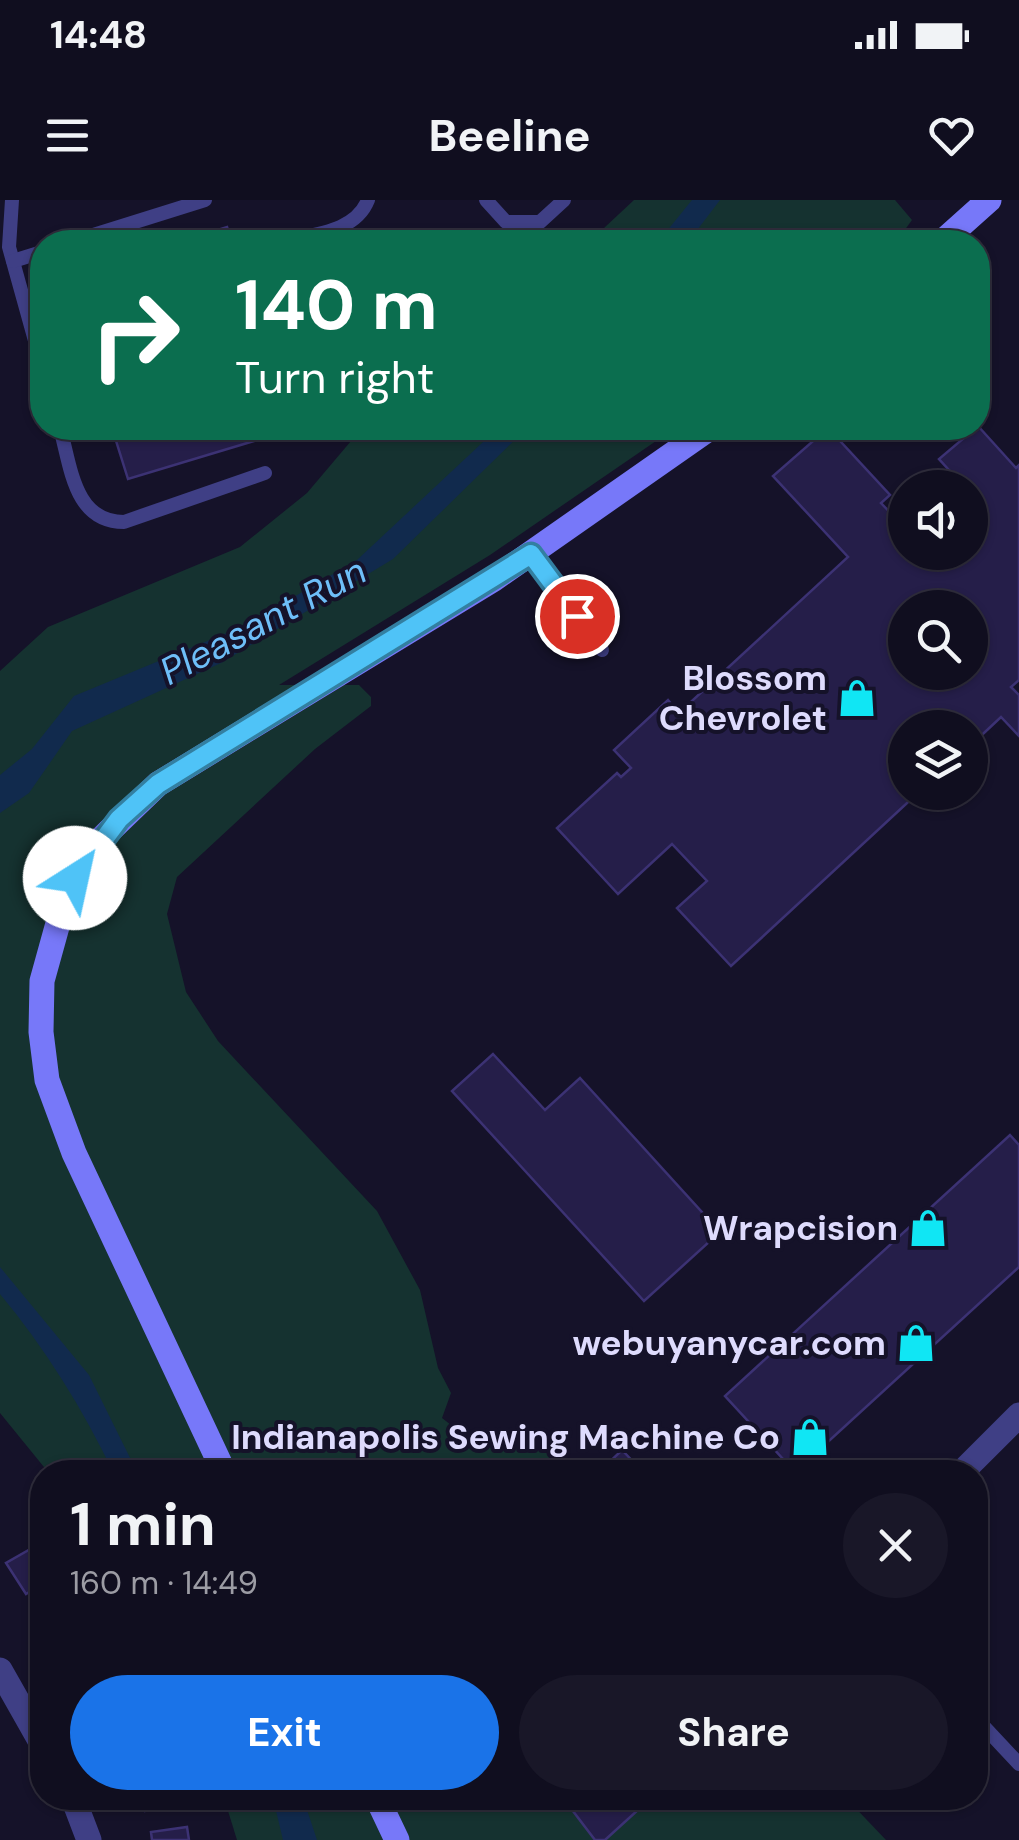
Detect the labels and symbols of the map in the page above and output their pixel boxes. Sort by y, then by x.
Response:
water label: Pleasant Run [151,546,375,696]
pin [535,574,620,659]
place label: Blossom Chevrolet [659,655,827,741]
shop icon: Blossom Chevrolet [836,677,878,719]
position arrow [23,826,127,930]
place label: Wrapcision [703,1205,898,1251]
shop icon: Wrapcision [907,1207,949,1249]
place label: webuyanycar.com [573,1320,886,1366]
shop icon: webuyanycar.com [895,1322,937,1364]
place label: Indianapolis Sewing Machine Co [231,1414,780,1460]
shop icon: Indianapolis Sewing Machine Co [789,1416,831,1458]

